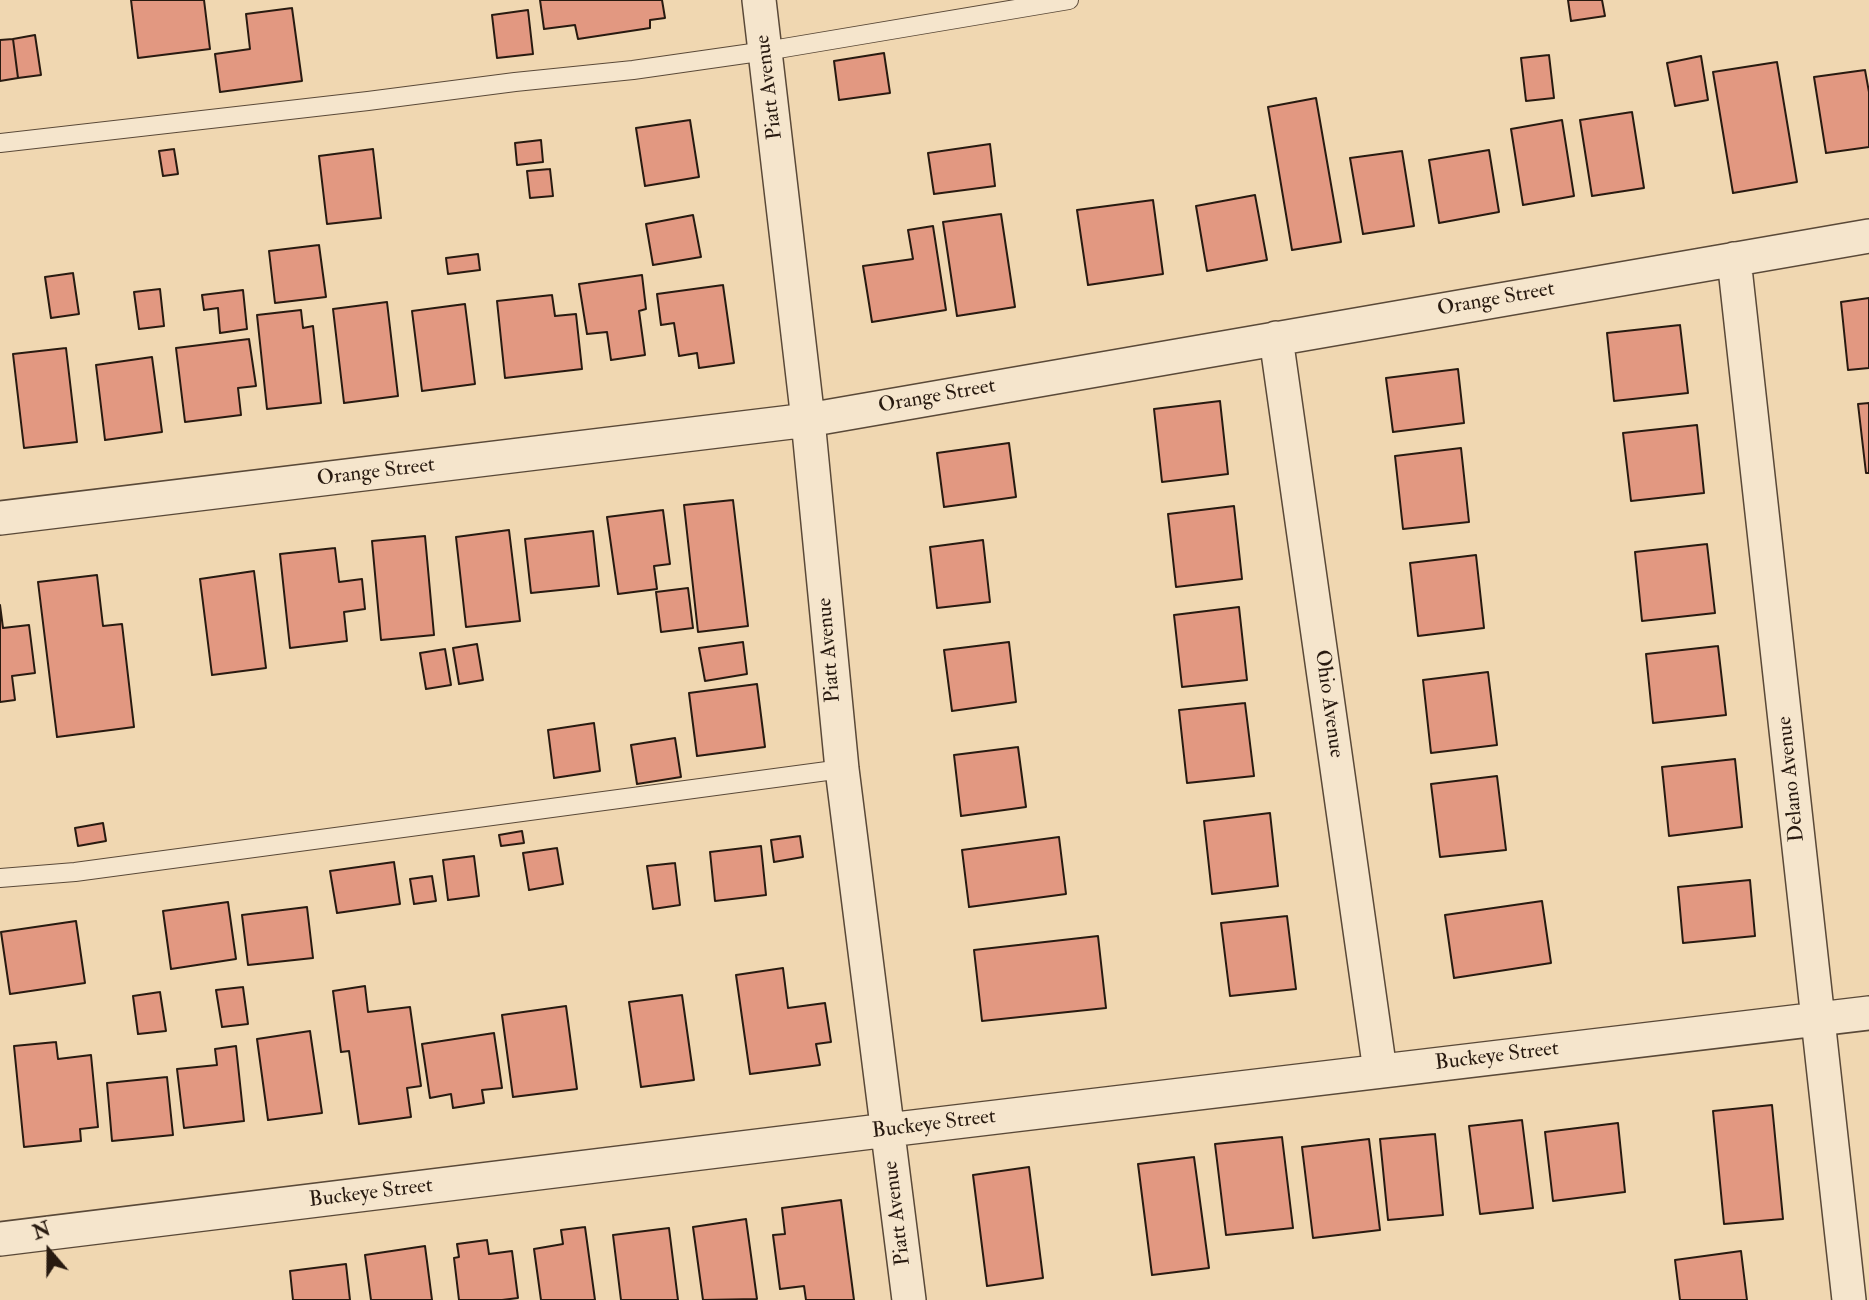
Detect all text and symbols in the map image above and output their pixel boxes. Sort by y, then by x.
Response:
street label: Piatt Avenue [751,33,789,141]
street label: Orange Street [1435,277,1557,323]
street label: Orange Street [876,374,998,420]
street label: Orange Street [316,453,436,493]
street label: Piatt Avenue [813,596,847,704]
street label: Ohio Avenue [1308,648,1348,760]
street label: Delano Avenue [1773,715,1811,843]
street label: Buckeye Street [1434,1037,1560,1077]
street label: Buckeye Street [871,1105,997,1145]
street label: Piatt Avenue [879,1159,917,1267]
street label: Buckeye Street [308,1174,434,1214]
north arrow [14,1216,84,1286]
text: N [30,1217,54,1245]

